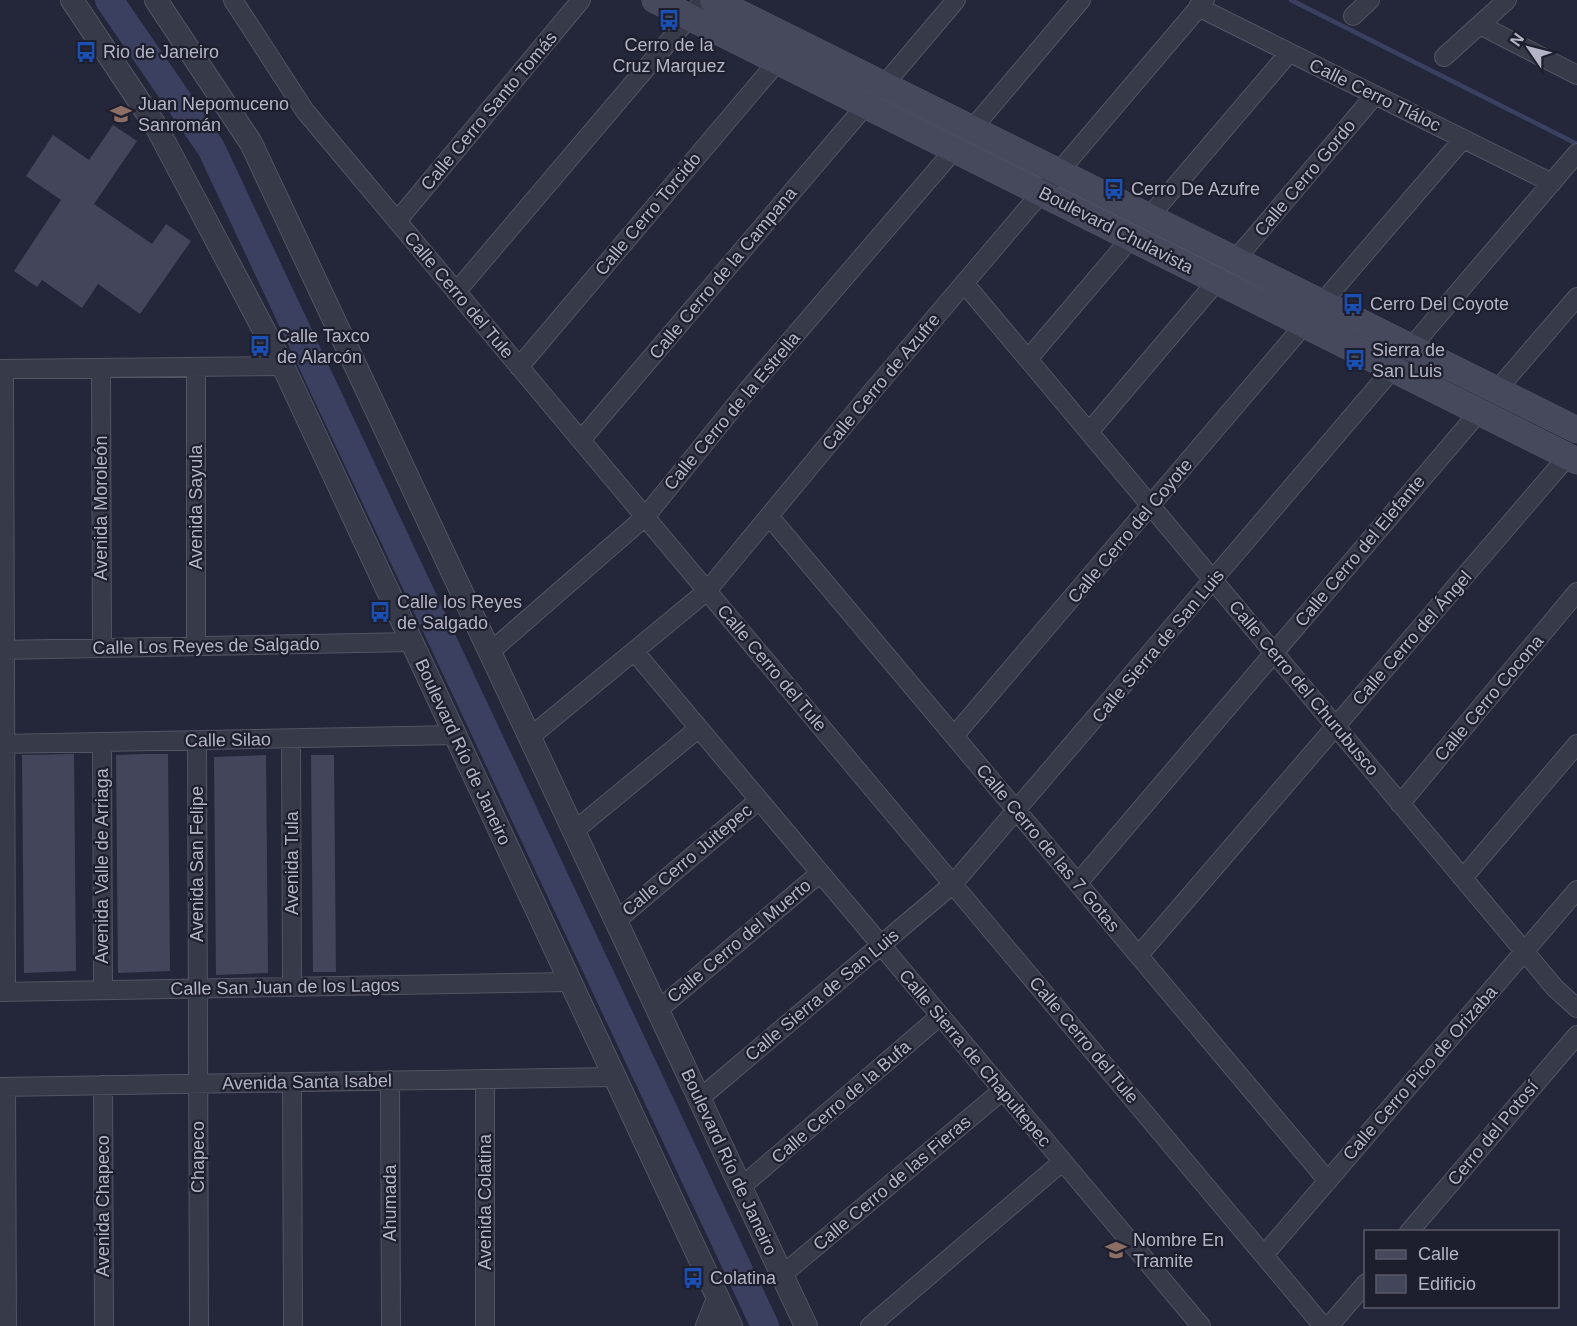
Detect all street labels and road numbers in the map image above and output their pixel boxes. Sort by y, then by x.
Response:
street label: Calle Cerro Santo Tomás [417,28,561,194]
street label: Calle Cerro Tláloc [1306,55,1444,135]
street label: Calle Cerro Gordo [1250,116,1360,240]
street label: Calle Cerro Torcido [591,149,705,279]
street label: Calle Cerro de la Campana [645,182,801,363]
street label: Boulevard Chulavista [1036,182,1197,278]
street label: Calle Cerro del Tule [400,228,518,362]
street label: Calle Cerro de Azufre [818,310,944,454]
street label: Calle Cerro de la Estrella [660,327,805,494]
street label: Avenida Moroleón [91,436,111,580]
street label: Avenida Sayula [186,444,206,569]
street label: Calle Cerro del Coyote [1064,455,1196,607]
street label: Calle Cerro del Elefante [1291,471,1429,631]
street label: Calle Sierra de San Luis [1088,565,1228,727]
street label: Calle Cerro del Ángel [1348,567,1476,709]
street label: Calle Cerro del Churubusco [1225,596,1383,780]
street label: Calle Cerro del Tule [713,601,831,735]
street label: Calle Cerro Cocona [1431,630,1548,765]
street label: Calle Los Reyes de Salgado [92,634,320,658]
street label: Boulevard Río de Janeiro [411,656,515,848]
street label: Calle Silao [185,729,271,751]
street label: Calle Cerro de las 7 Gotas [972,760,1124,936]
street label: Avenida Valle de Arriaga [92,767,112,964]
street label: Avenida San Felipe [187,786,207,942]
street label: Calle Cerro Juitepec [618,800,756,920]
street label: Avenida Tula [282,810,302,915]
street label: Calle Cerro del Muerto [663,875,815,1007]
street label: Calle Sierra de San Luis [741,925,903,1065]
street label: Calle Sierra de Chapultepec [895,965,1055,1151]
street label: Calle Cerro del Tule [1025,973,1143,1107]
street label: Calle San Juan de los Lagos [170,975,400,999]
street label: Calle Cerro Pico de Orizaba [1339,981,1502,1164]
street label: Calle Cerro de la Bufa [768,1036,915,1168]
street label: Boulevard Río de Janeiro [677,1066,781,1258]
street label: Avenida Santa Isabel [222,1071,392,1093]
street label: Cerro del Potosí [1444,1077,1542,1189]
street label: Calle Cerro de las Fieras [809,1111,975,1255]
street label: Chapeco [188,1121,208,1193]
street label: Avenida Colatina [475,1133,495,1270]
street label: Avenida Chapeco [93,1135,113,1277]
street label: Ahumada [380,1163,400,1242]

